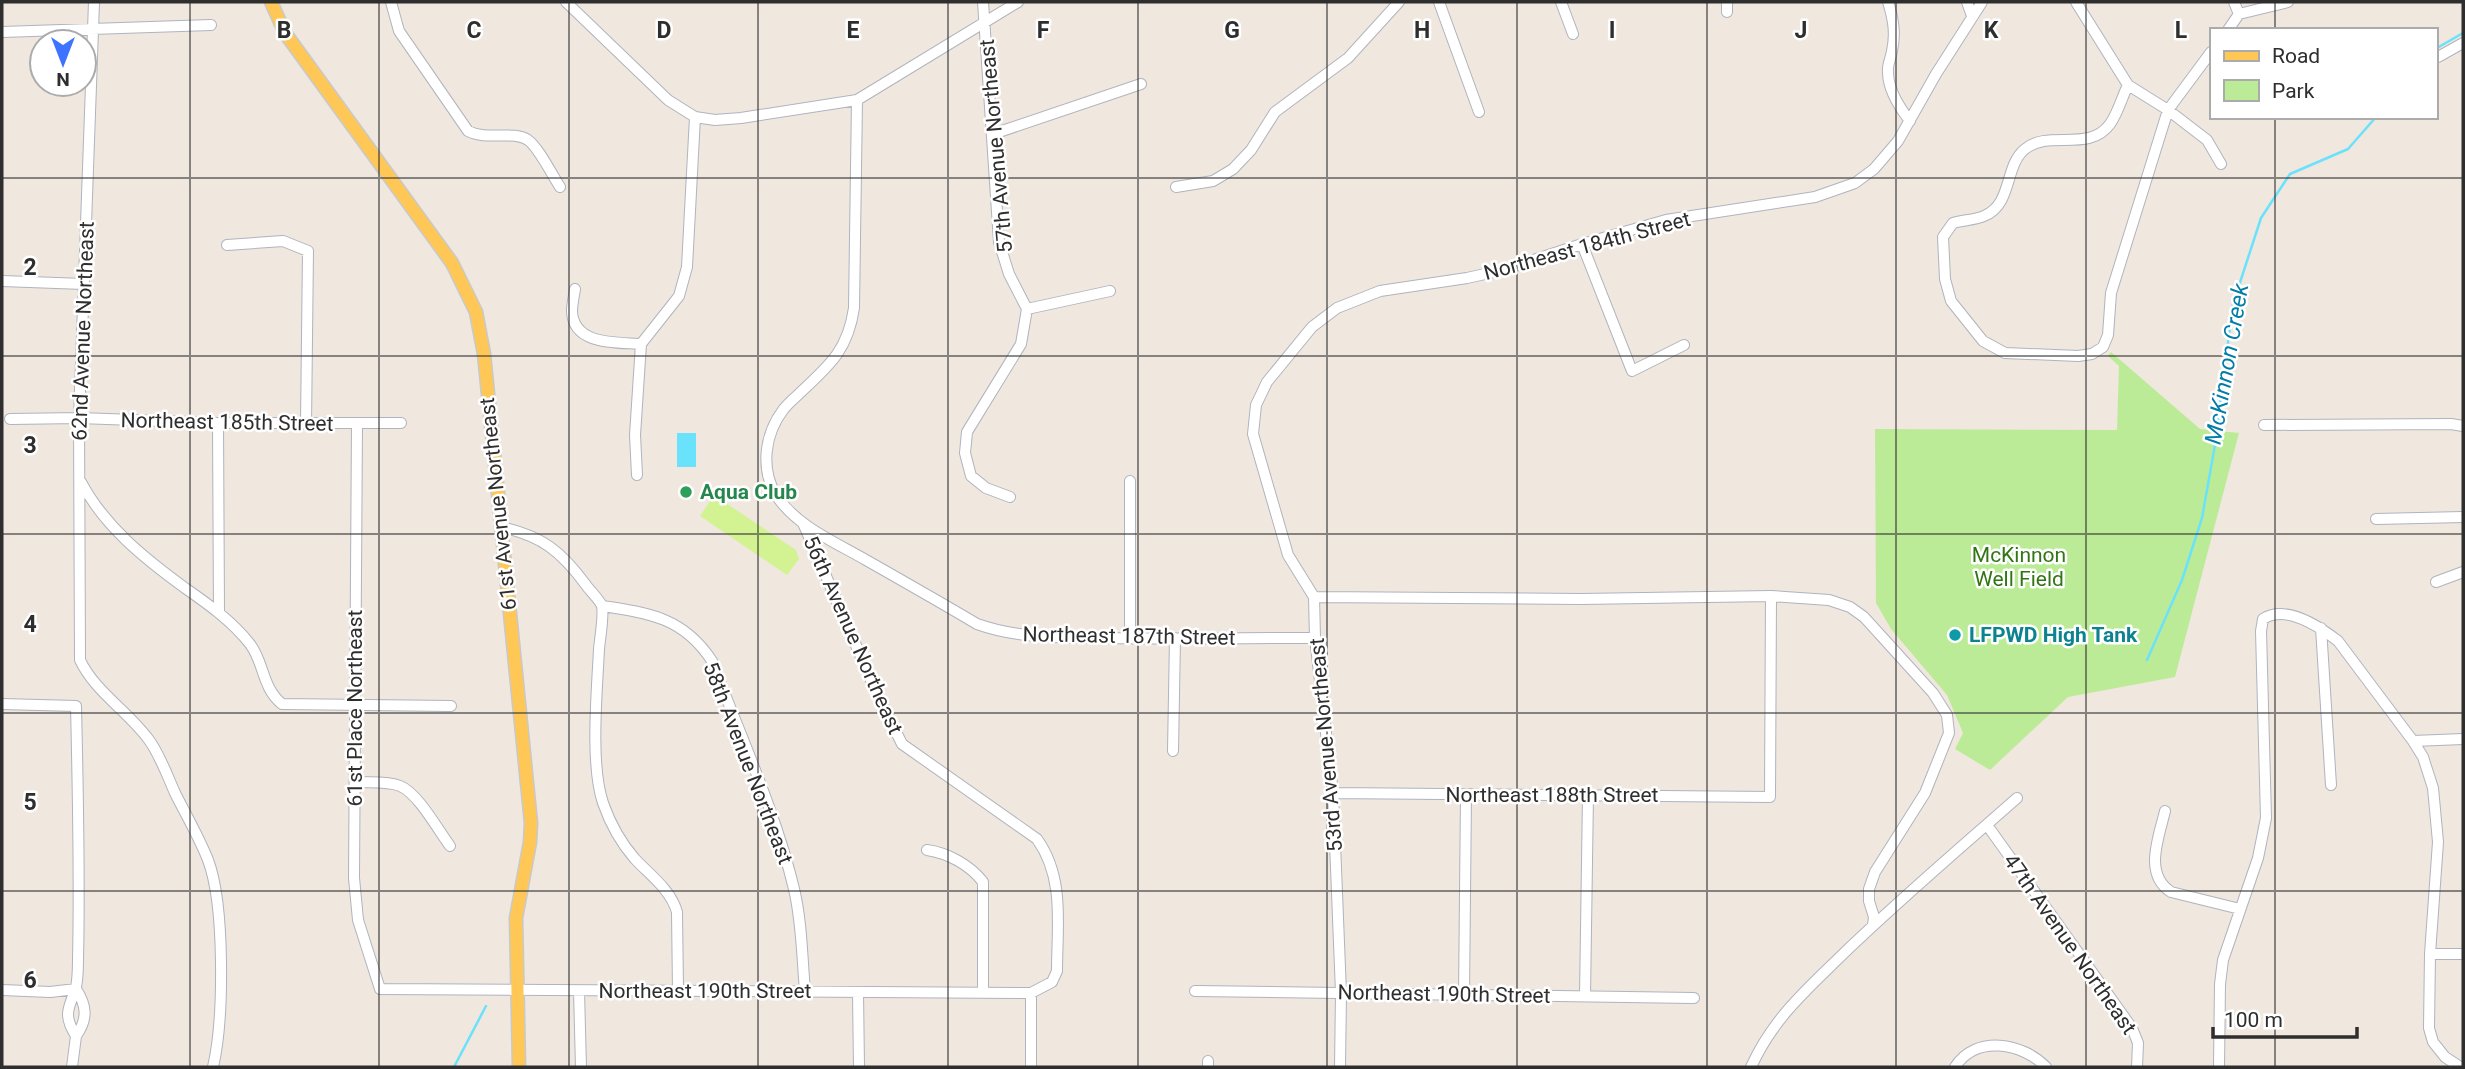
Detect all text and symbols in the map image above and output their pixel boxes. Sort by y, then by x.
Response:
text: B [277,17,291,44]
text: C [466,17,482,44]
text: D [657,17,671,44]
text: E [847,17,860,44]
text: F [1037,17,1050,44]
text: G [1224,17,1240,44]
text: H [1414,17,1430,44]
text: I [1609,17,1615,44]
text: J [1795,17,1807,44]
text: K [1984,17,1999,44]
text: L [2175,17,2187,44]
north arrow [28,28,98,98]
legend [2210,28,2437,119]
street label: 57th Avenue Northeast [975,38,1017,254]
text: Road [2272,44,2320,68]
text: N [56,68,70,91]
text: Park [2272,79,2315,103]
street label: Northeast 184th Street [1481,207,1693,285]
street label: 62nd Avenue Northeast [67,221,99,441]
text: 2 [23,254,37,281]
water label: McKinnon Creek [2200,281,2255,446]
street label: 61st Avenue Northeast [475,396,521,612]
street label: Northeast 185th Street [120,408,334,436]
text: 3 [23,432,37,459]
place label: Aqua Club [700,480,797,504]
marker: Aqua Club [678,484,694,500]
street label: 56th Avenue Northeast [798,532,908,738]
park label: McKinnon Well Field [1972,543,2066,591]
street label: 61st Place Northeast [343,609,367,806]
text: 4 [23,611,37,638]
street label: Northeast 187th Street [1022,622,1236,650]
place label: LFPWD High Tank [1969,623,2138,647]
marker: LFPWD High Tank [1947,627,1963,643]
street label: 53rd Avenue Northeast [1305,637,1347,853]
street label: 58th Avenue Northeast [698,659,798,868]
street label: Northeast 188th Street [1446,783,1659,807]
text: 5 [23,789,37,816]
street label: 47th Avenue Northeast [1999,849,2141,1039]
text: 6 [23,967,37,994]
street label: Northeast 190th Street [599,979,812,1003]
street label: Northeast 190th Street [1337,980,1551,1008]
scale bar [2213,996,2356,1040]
text: 100 m [2224,1008,2283,1032]

